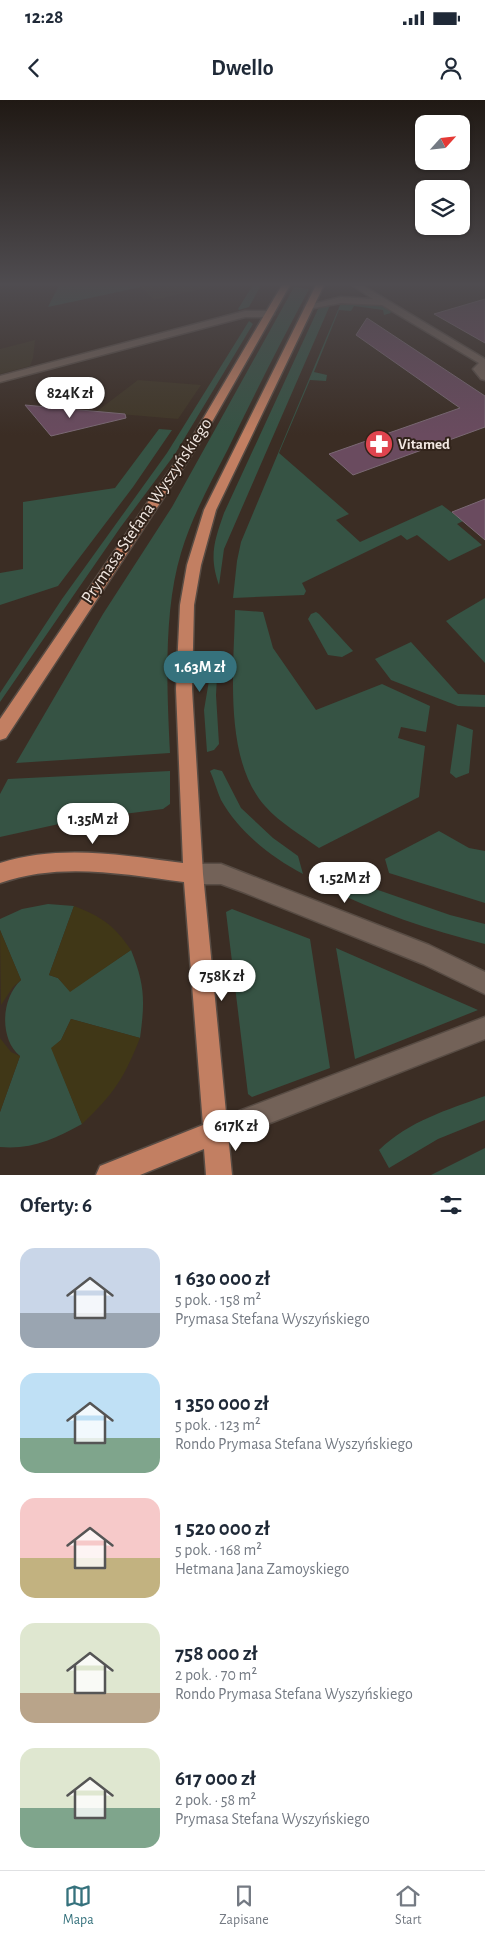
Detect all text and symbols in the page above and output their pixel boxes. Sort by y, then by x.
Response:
text: 12:28 [25,8,63,27]
icon: back [20,54,48,82]
icon: person [437,54,465,82]
text: Dwello [211,57,274,79]
north arrow [415,115,470,170]
map controls [415,115,470,235]
button: layers [415,180,470,235]
pin: 824K zł [24,376,116,419]
text: 824K zł [47,385,93,401]
street label: Prymasa Stefana Wyszyńskiego [78,415,216,607]
pharmacy icon: Vitamed [364,429,394,459]
place label: Vitamed [398,437,450,452]
pin: 1.63M zł [148,650,252,693]
text: 1.63M zł [175,659,225,675]
pin: 1.35M zł [41,802,145,845]
text: 1.35M zł [68,811,118,827]
pin: 1.52M zł [293,862,397,904]
text: 1.52M zł [320,870,370,886]
pin: 758K zł [176,960,268,1002]
text: 758K zł [200,968,244,984]
pin: 617K zł [190,1110,282,1152]
text: 617K zł [214,1118,258,1134]
icon: filters [437,1191,465,1219]
text: Oferty: 6 [20,1195,92,1216]
icon: home [60,1268,120,1328]
text: 1 630 000 zł [175,1268,270,1289]
text: 5 pok. · 158 m² [175,1292,261,1308]
text: Prymasa Stefana Wyszyńskiego [175,1311,370,1327]
icon: home [60,1393,120,1453]
text: 1 350 000 zł [175,1393,269,1414]
text: 5 pok. · 123 m² [175,1417,261,1433]
text: Rondo Prymasa Stefana Wyszyńskiego [175,1436,413,1452]
icon: home [60,1518,120,1578]
text: 1 520 000 zł [175,1518,270,1539]
text: 5 pok. · 168 m² [175,1542,262,1558]
text: Hetmana Jana Zamoyskiego [175,1561,349,1577]
icon: home [60,1643,120,1703]
text: 758 000 zł [175,1643,258,1664]
text: 2 pok. · 70 m² [175,1667,257,1683]
text: Rondo Prymasa Stefana Wyszyńskiego [175,1686,413,1702]
icon: home [60,1768,120,1828]
text: 617 000 zł [175,1768,256,1789]
text: 2 pok. · 58 m² [175,1792,256,1808]
text: Prymasa Stefana Wyszyńskiego [175,1811,370,1827]
tab: Mapa [63,1882,94,1929]
tab: Zapisane [219,1882,269,1929]
tab: Start [394,1882,422,1929]

